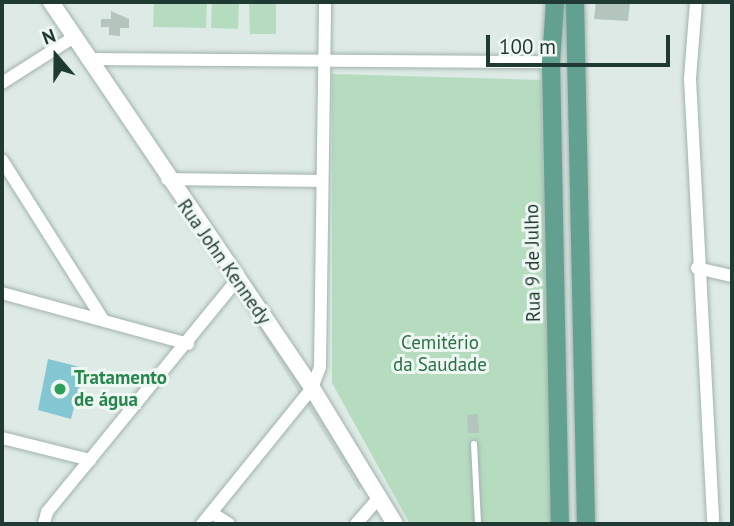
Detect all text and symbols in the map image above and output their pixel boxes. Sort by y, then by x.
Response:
north arrow [21,21,91,91]
scale bar [489,21,673,65]
text: N [39,23,59,50]
text: 100 m [499,33,556,60]
street label: Rua John Kennedy [172,195,276,329]
street label: Rua 9 de Julho [521,204,545,322]
park label: Cemitério da Saudade [393,332,487,376]
place label: Tratamento de água [74,367,167,411]
marker: Tratamento de água [52,381,68,397]

